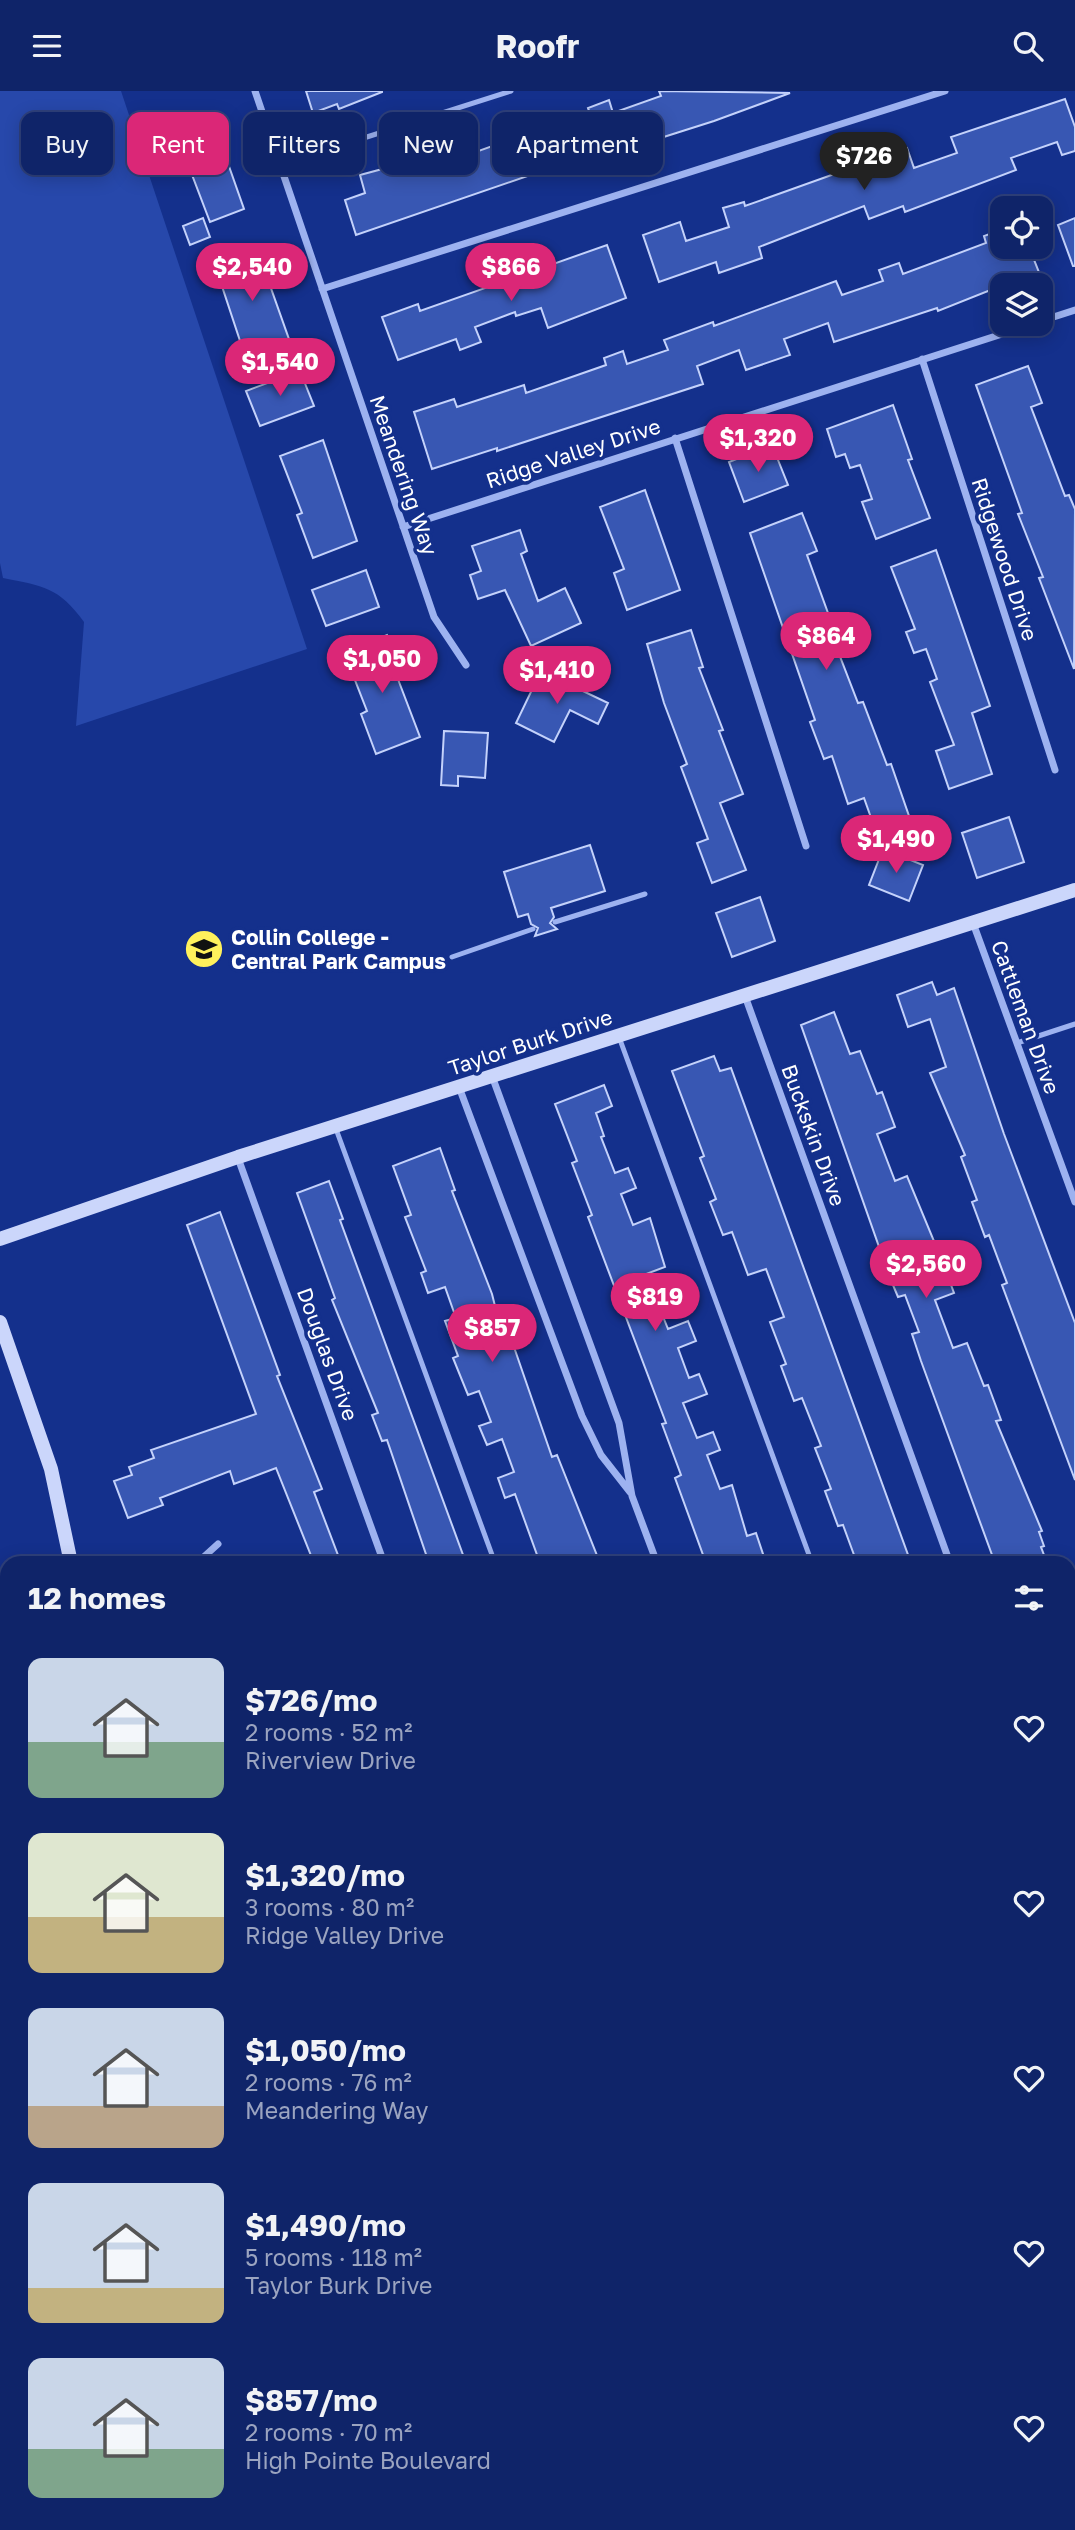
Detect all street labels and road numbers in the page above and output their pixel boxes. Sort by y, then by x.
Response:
street label: Meandering Way [364,392,444,559]
street label: Ridge Valley Drive [482,413,664,493]
street label: Ridgewood Drive [966,474,1044,644]
street label: Cattleman Drive [986,936,1066,1098]
street label: Taylor Burk Drive [445,1003,615,1081]
street label: Buckskin Drive [776,1061,852,1209]
street label: Douglas Drive [292,1284,364,1424]

